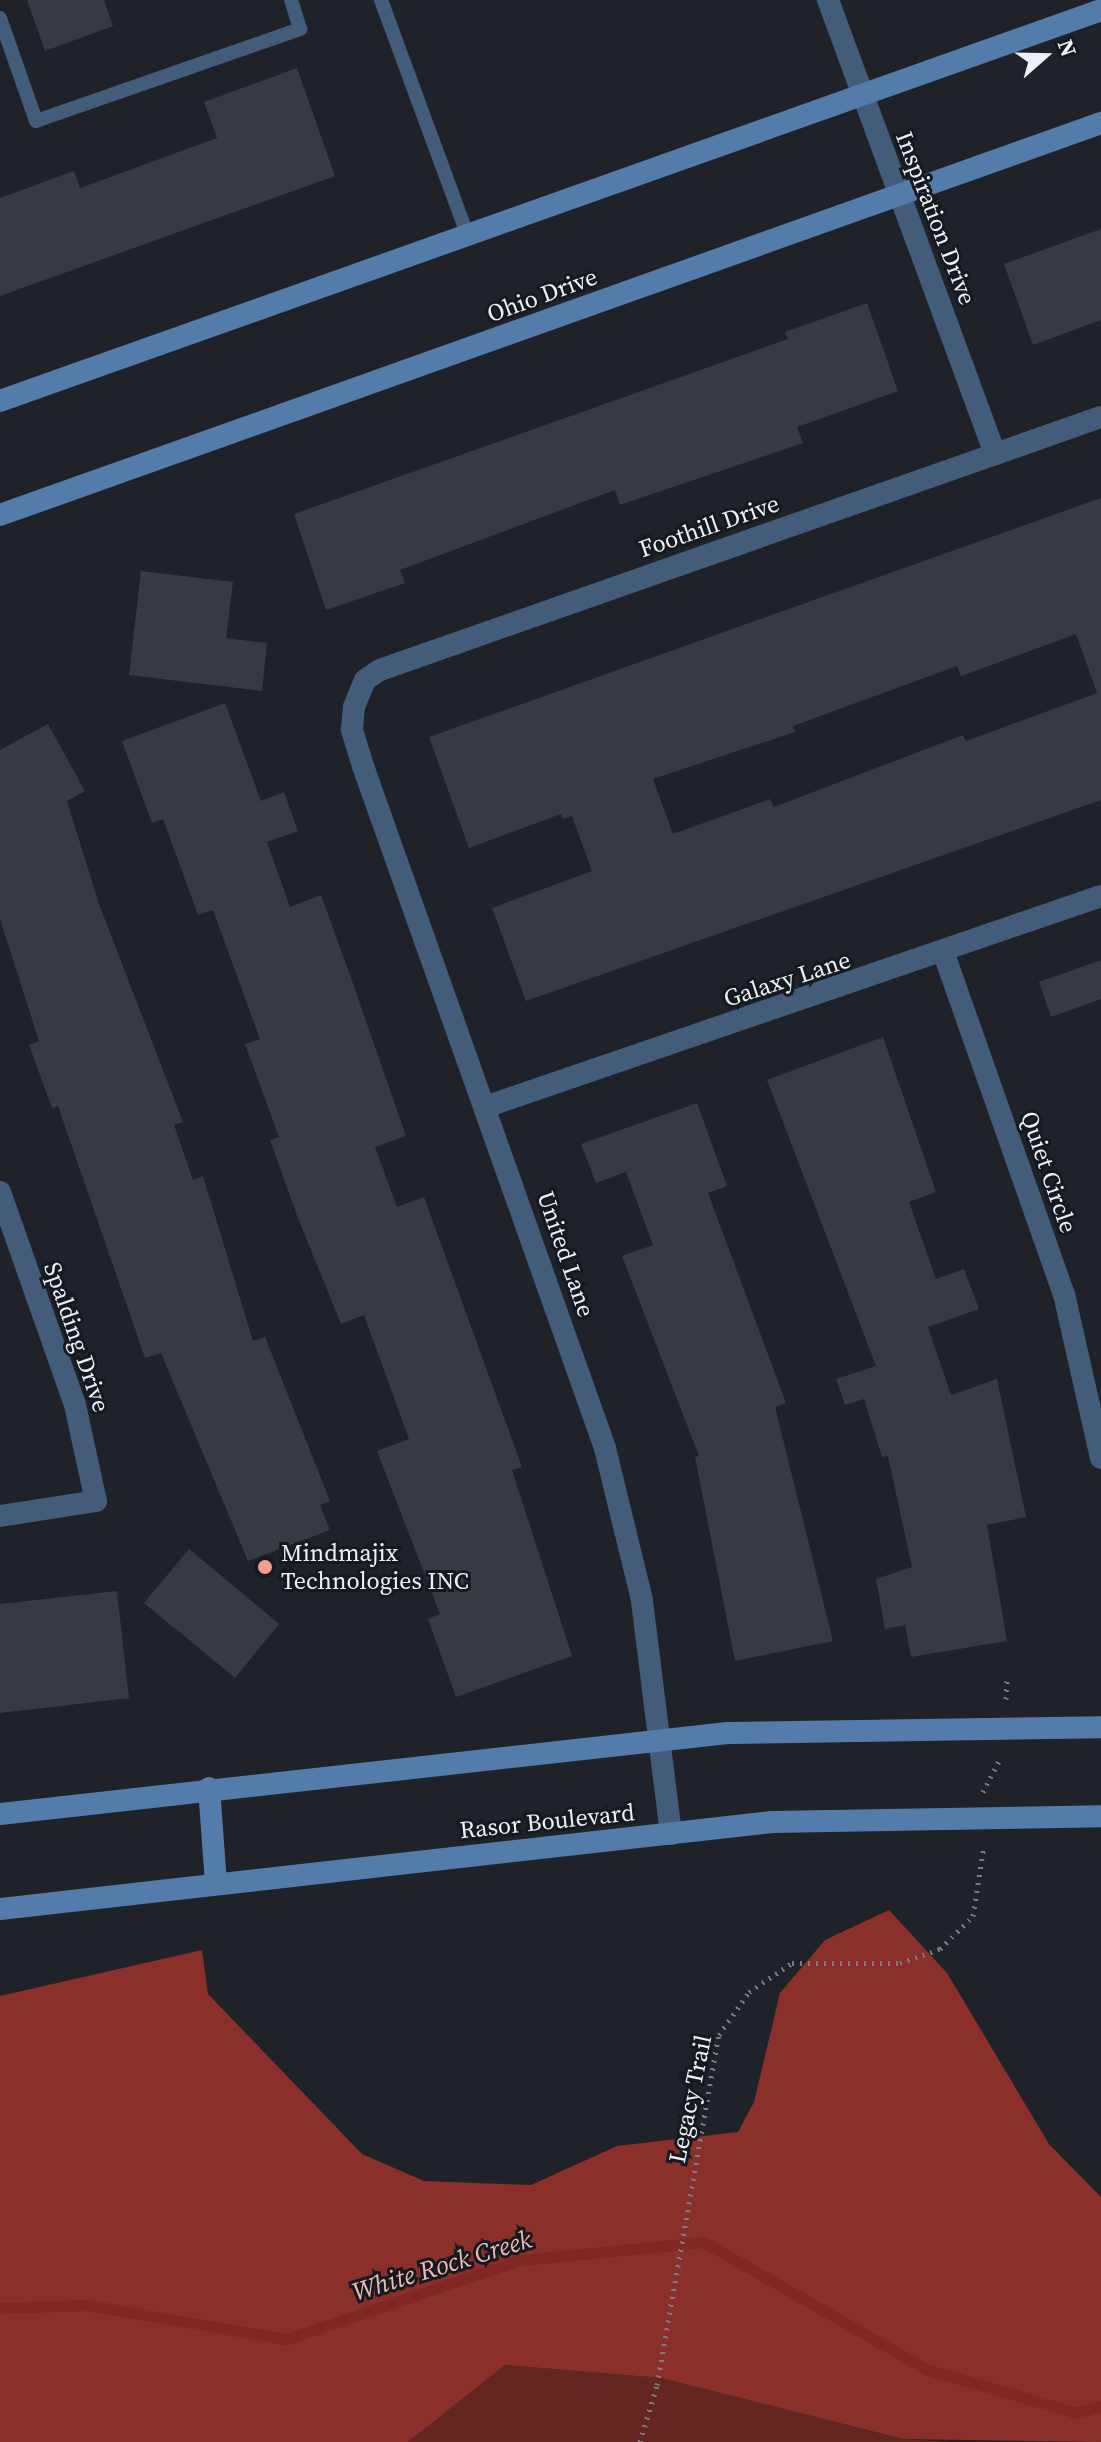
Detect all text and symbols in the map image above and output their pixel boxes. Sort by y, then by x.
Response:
north arrow [1005,16,1085,96]
text: N [1051,35,1084,60]
street label: Inspiration Drive [890,127,982,309]
street label: Ohio Drive [483,262,601,328]
street label: Foothill Drive [635,489,783,563]
street label: Galaxy Lane [720,945,854,1013]
street label: Quiet Circle [1015,1107,1083,1237]
street label: United Lane [531,1187,601,1321]
street label: Spalding Drive [38,1258,116,1416]
place label: Mindmajix Technologies INC [281,1539,469,1595]
marker: Mindmajix Technologies INC [256,1558,274,1576]
street label: Rasor Boulevard [458,1797,636,1845]
street label: Legacy Trail [662,2032,718,2166]
water label: White Rock Creek [349,2224,535,2308]

